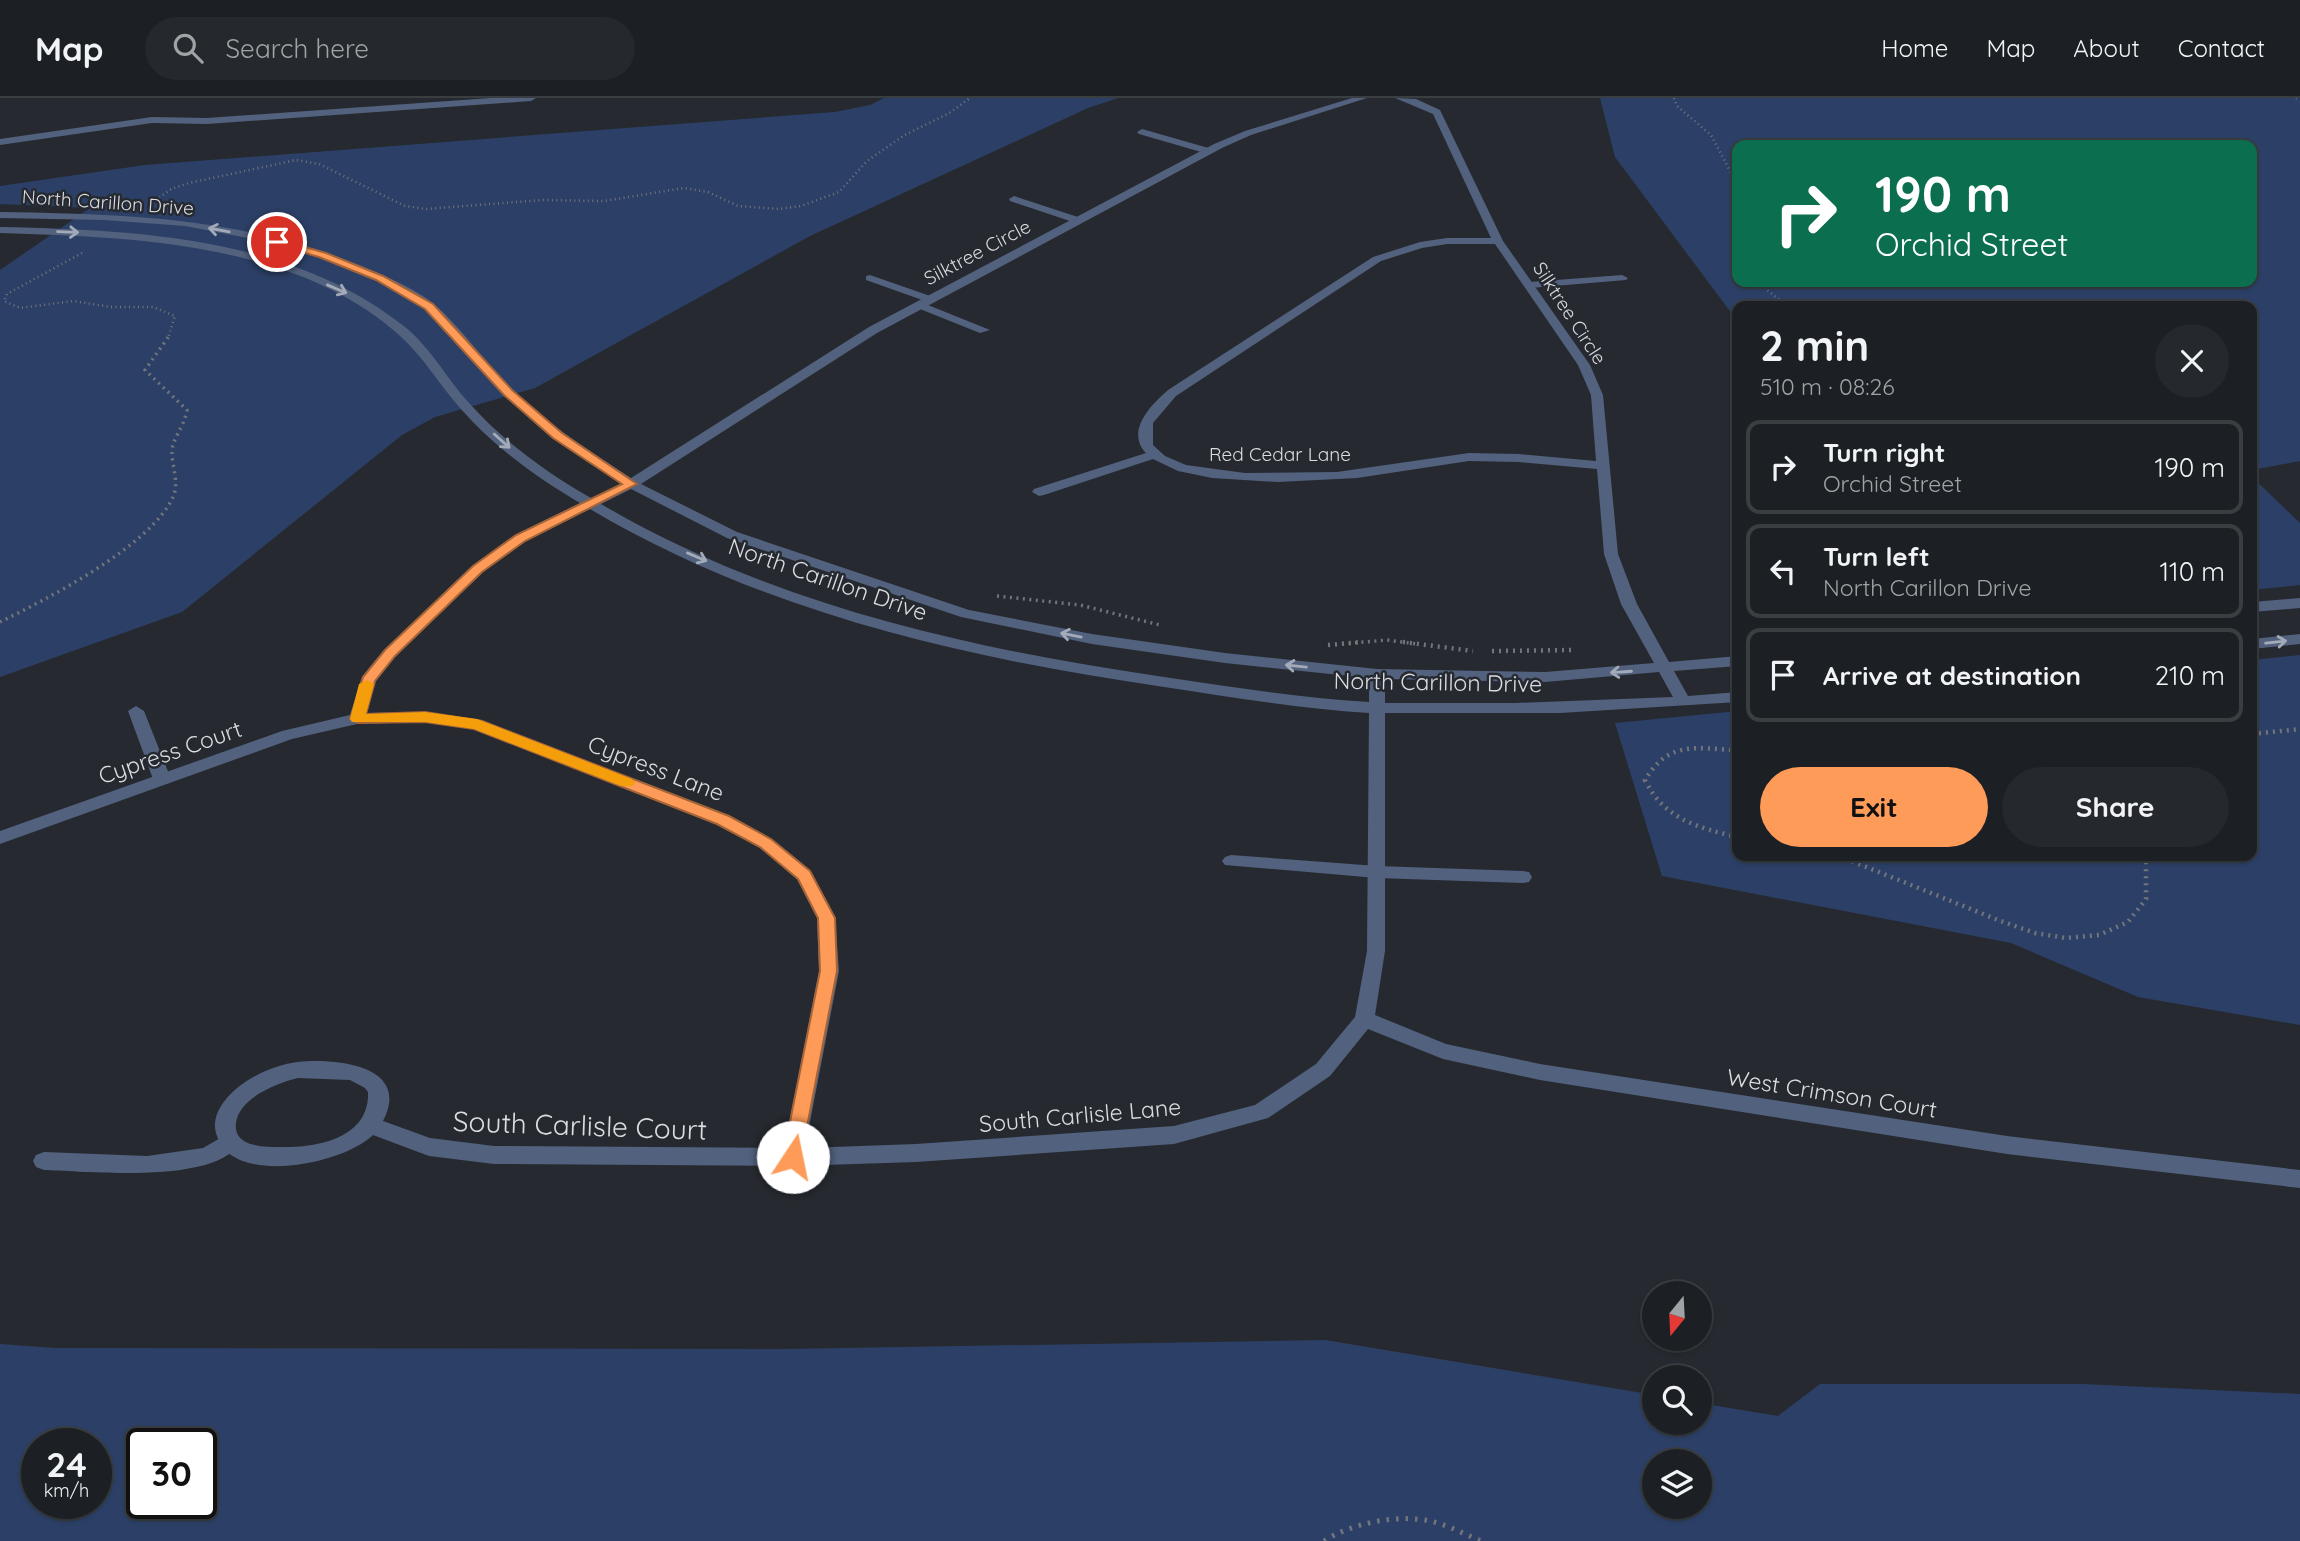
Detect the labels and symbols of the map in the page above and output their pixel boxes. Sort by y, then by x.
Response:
street label: North Carillon Drive [21,184,195,220]
pin [247,212,307,272]
street label: Silktree Circle [920,214,1034,290]
one-way arrow [208,222,231,236]
one-way arrow [56,225,79,239]
street label: Silktree Circle [1528,257,1612,369]
one-way arrow [326,283,347,296]
one-way arrow [493,433,510,450]
street label: Red Cedar Lane [1209,442,1351,466]
street label: North Carillon Drive [725,531,931,627]
one-way arrow [686,551,707,564]
one-way arrow [1060,627,1083,641]
one-way arrow [2264,635,2287,648]
one-way arrow [1285,659,1308,672]
street label: North Carillon Drive [1333,666,1543,698]
one-way arrow [1610,666,1633,679]
street label: Cypress Court [94,714,246,790]
street label: Cypress Lane [584,729,728,807]
street label: West Crimson Court [1725,1062,1939,1124]
street label: South Carlisle Lane [978,1092,1182,1138]
street label: South Carlisle Court [452,1103,708,1147]
position arrow [756,1120,830,1194]
north arrow [1642,1281,1712,1351]
speed limit sign: 30 [126,1428,217,1519]

